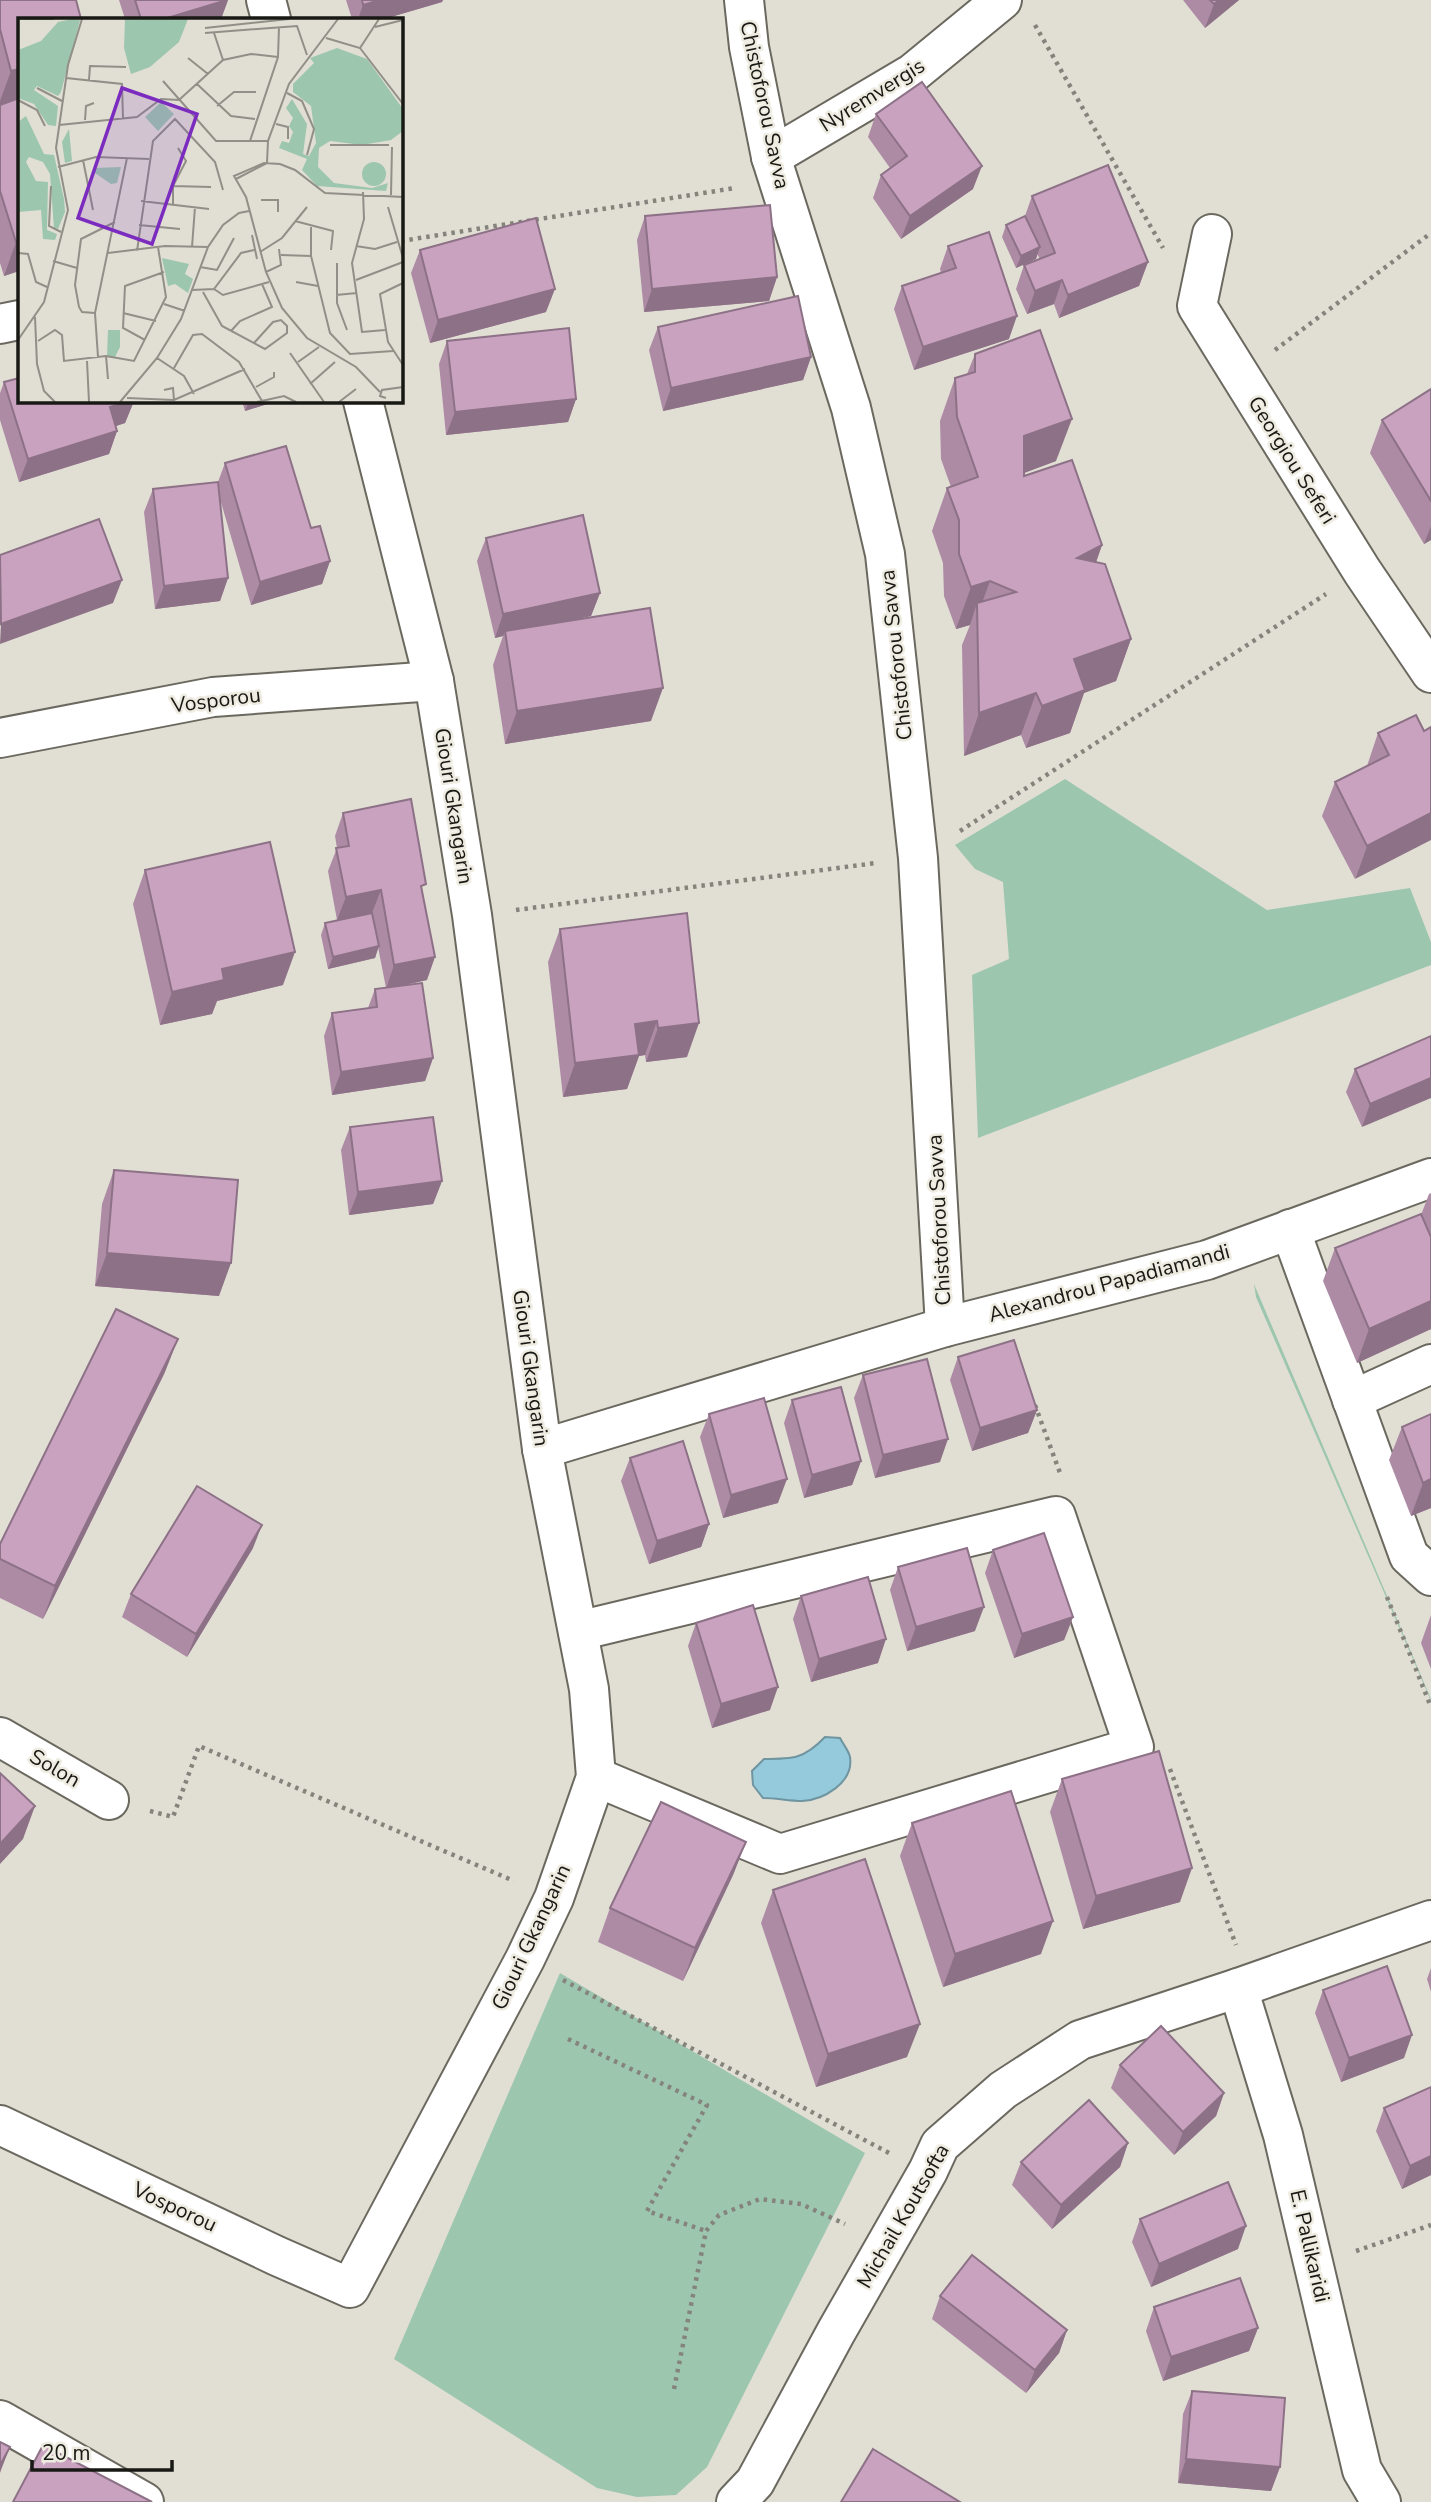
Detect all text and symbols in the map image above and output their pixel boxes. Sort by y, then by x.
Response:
inset map [18,18,402,402]
street label: Chistoforou Savva [734,18,796,192]
street label: Nyremvergis [814,52,930,138]
street label: Georgiou Seferi [1241,391,1343,529]
street label: Chistoforou Savva [873,568,919,742]
street label: Vosporou [169,681,262,719]
street label: Giouri Gkangarin [428,726,480,886]
street label: Chistoforou Savva [921,1134,957,1306]
street label: Alexandrou Papadiamandi [985,1237,1233,1329]
street label: Giouri Gkangarin [506,1288,556,1448]
street label: Solon [24,1742,86,1794]
street label: Giouri Gkangarin [485,1860,577,2014]
street label: Michail Koutsofta [850,2139,956,2293]
street label: Vosporou [127,2175,222,2239]
street label: E. Pallikaridi [1283,2187,1337,2305]
scale bar [32,2428,172,2472]
text: 20 m [42,2439,91,2467]

